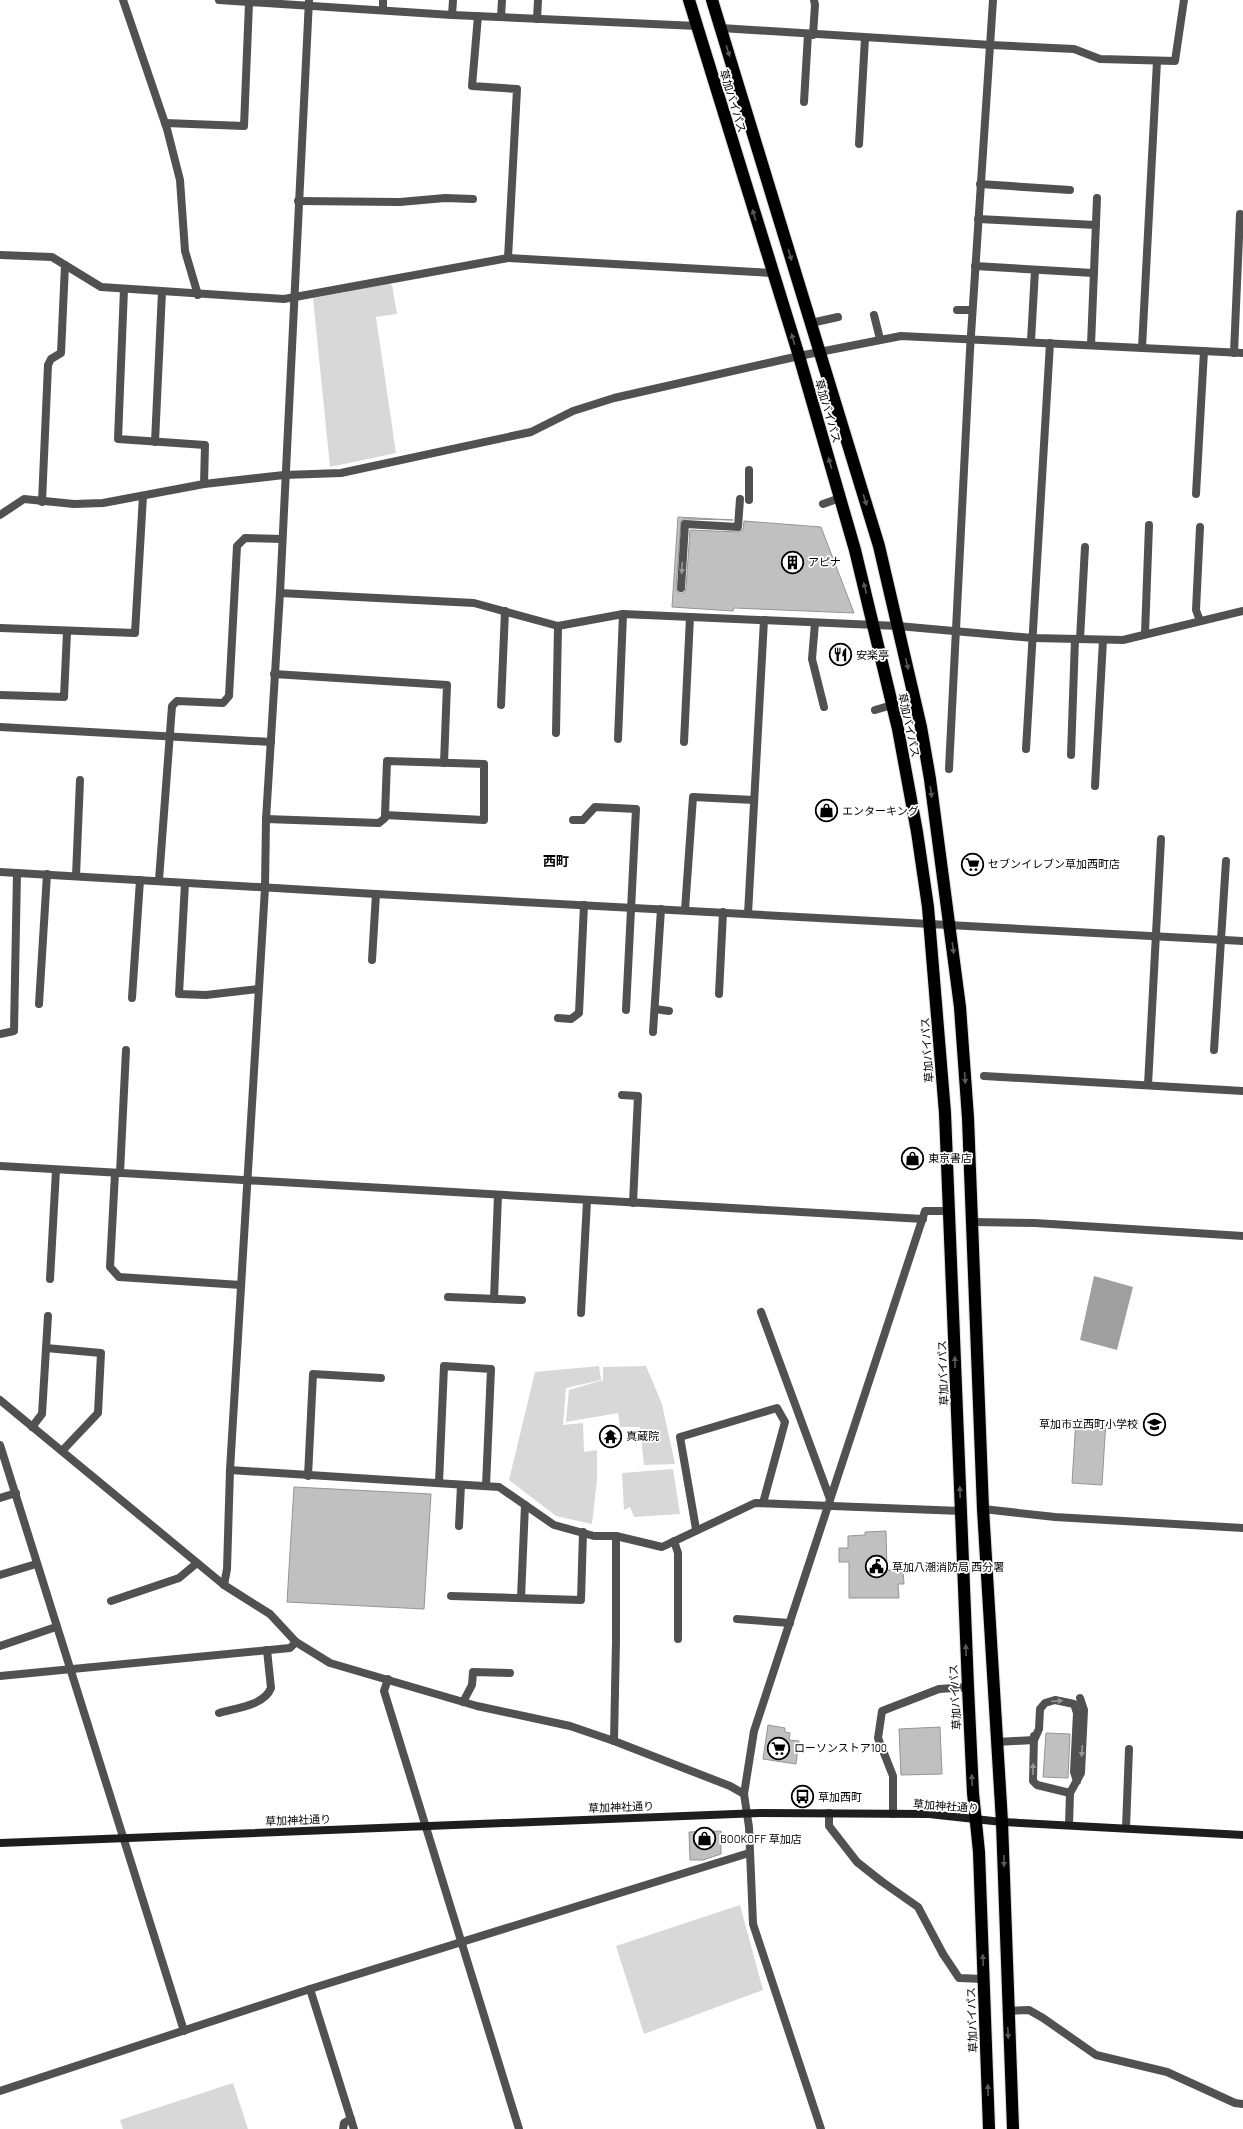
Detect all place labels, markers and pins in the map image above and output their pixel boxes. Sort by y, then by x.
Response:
building icon: アピナ [779,549,805,575]
place label: アピナ [808,555,841,568]
restaurant icon: 安楽亭 [827,642,853,668]
place label: 安楽亭 [856,648,889,661]
shop icon: エンターキング [814,798,840,824]
place label: エンターキング [842,804,919,817]
supermarket icon: セブンイレブン草加西町店 [960,851,986,877]
place label: セブンイレブン草加西町店 [988,857,1120,870]
shop icon: 東京書店 [899,1145,925,1171]
place label: 東京書店 [928,1151,972,1164]
school or university icon: 草加市立西町小学校 [1141,1411,1167,1437]
place label: 草加市立西町小学校 [1039,1417,1138,1430]
temple icon: 真蔵院 [598,1423,624,1449]
place label: 真蔵院 [626,1429,659,1442]
public building icon: 草加八潮消防局 西分署 [864,1554,890,1580]
place label: 草加八潮消防局 西分署 [892,1560,1004,1573]
supermarket icon: ローソンストア100 [765,1735,791,1761]
place label: ローソンストア100 [794,1741,887,1754]
bus stop icon: 草加西町 [790,1784,816,1810]
place label: 草加西町 [818,1790,862,1803]
shop icon: BOOKOFF 草加店 [692,1826,718,1852]
place label: BOOKOFF 草加店 [720,1832,802,1845]

